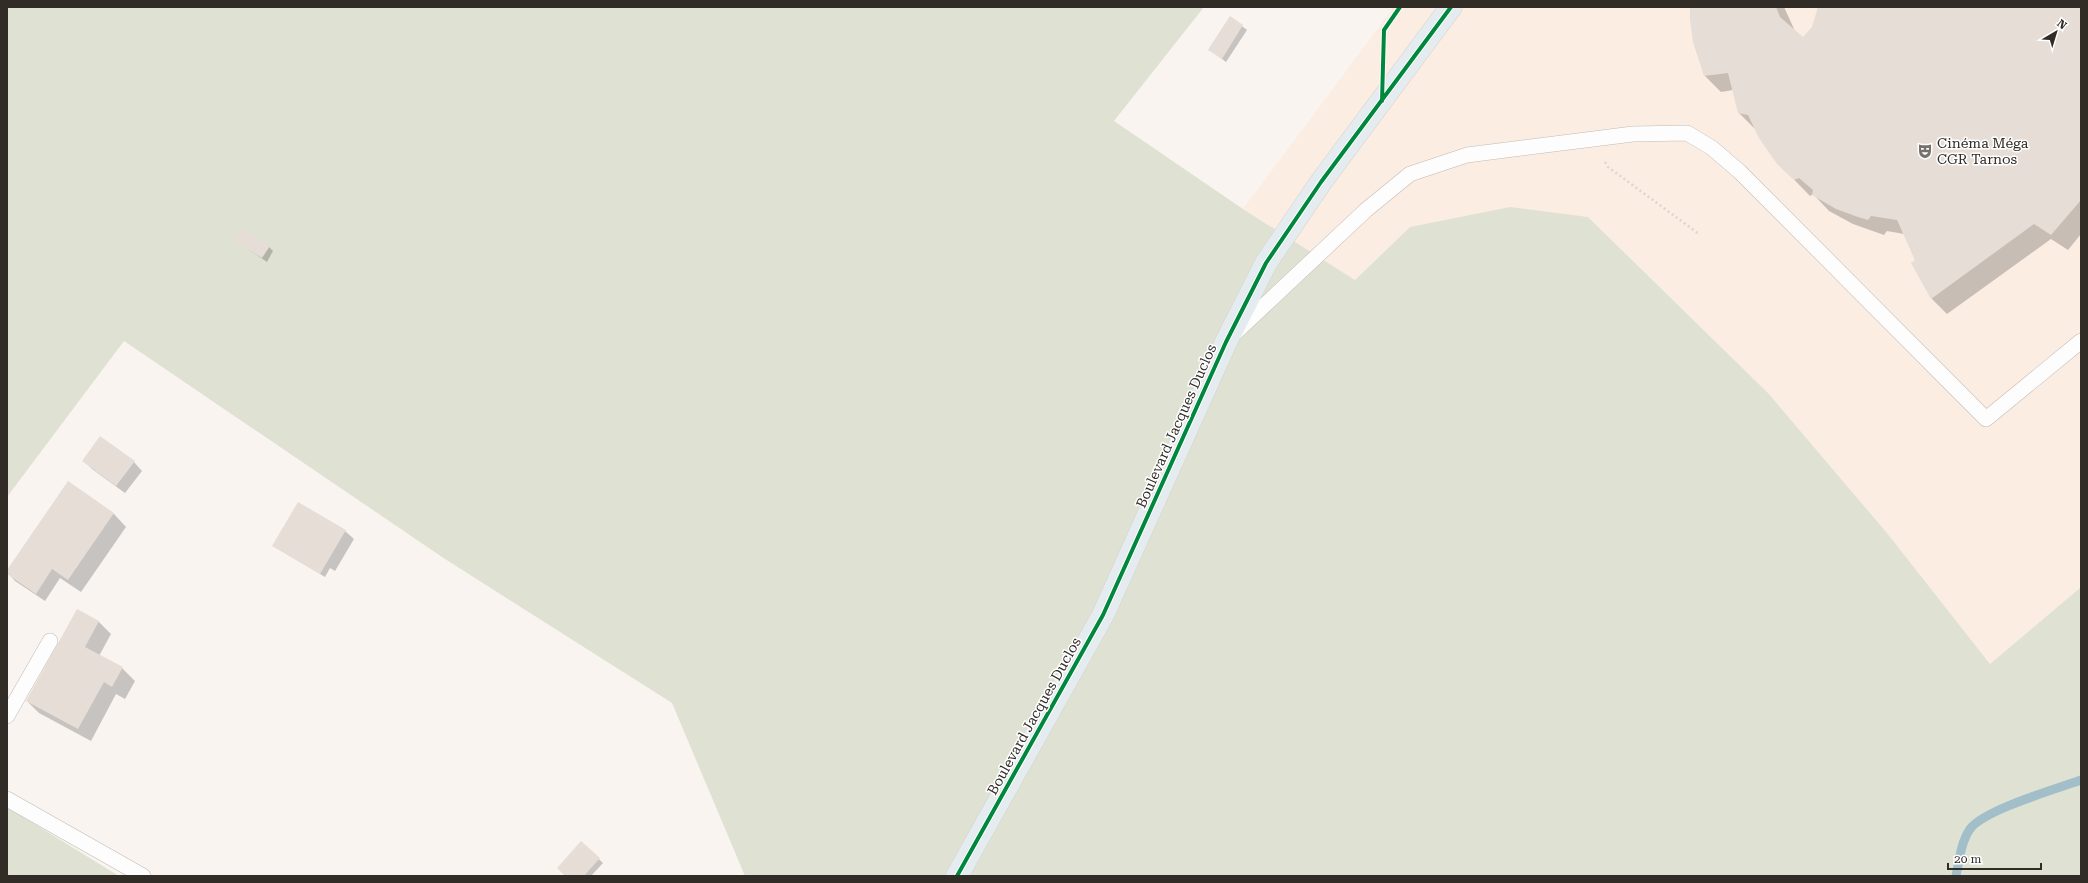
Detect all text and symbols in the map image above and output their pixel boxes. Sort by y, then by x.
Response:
north arrow [2036,12,2076,52]
text: N [2055,17,2070,33]
place label: Cinéma Méga CGR Tarnos [1937,135,2029,167]
theatre icon: Cinéma Méga CGR Tarnos [1916,142,1934,160]
street label: Boulevard Jacques Duclos [1133,341,1220,510]
street label: Boulevard Jacques Duclos [984,634,1084,798]
scale bar [1948,845,2041,871]
text: 20 m [1954,852,1981,866]

